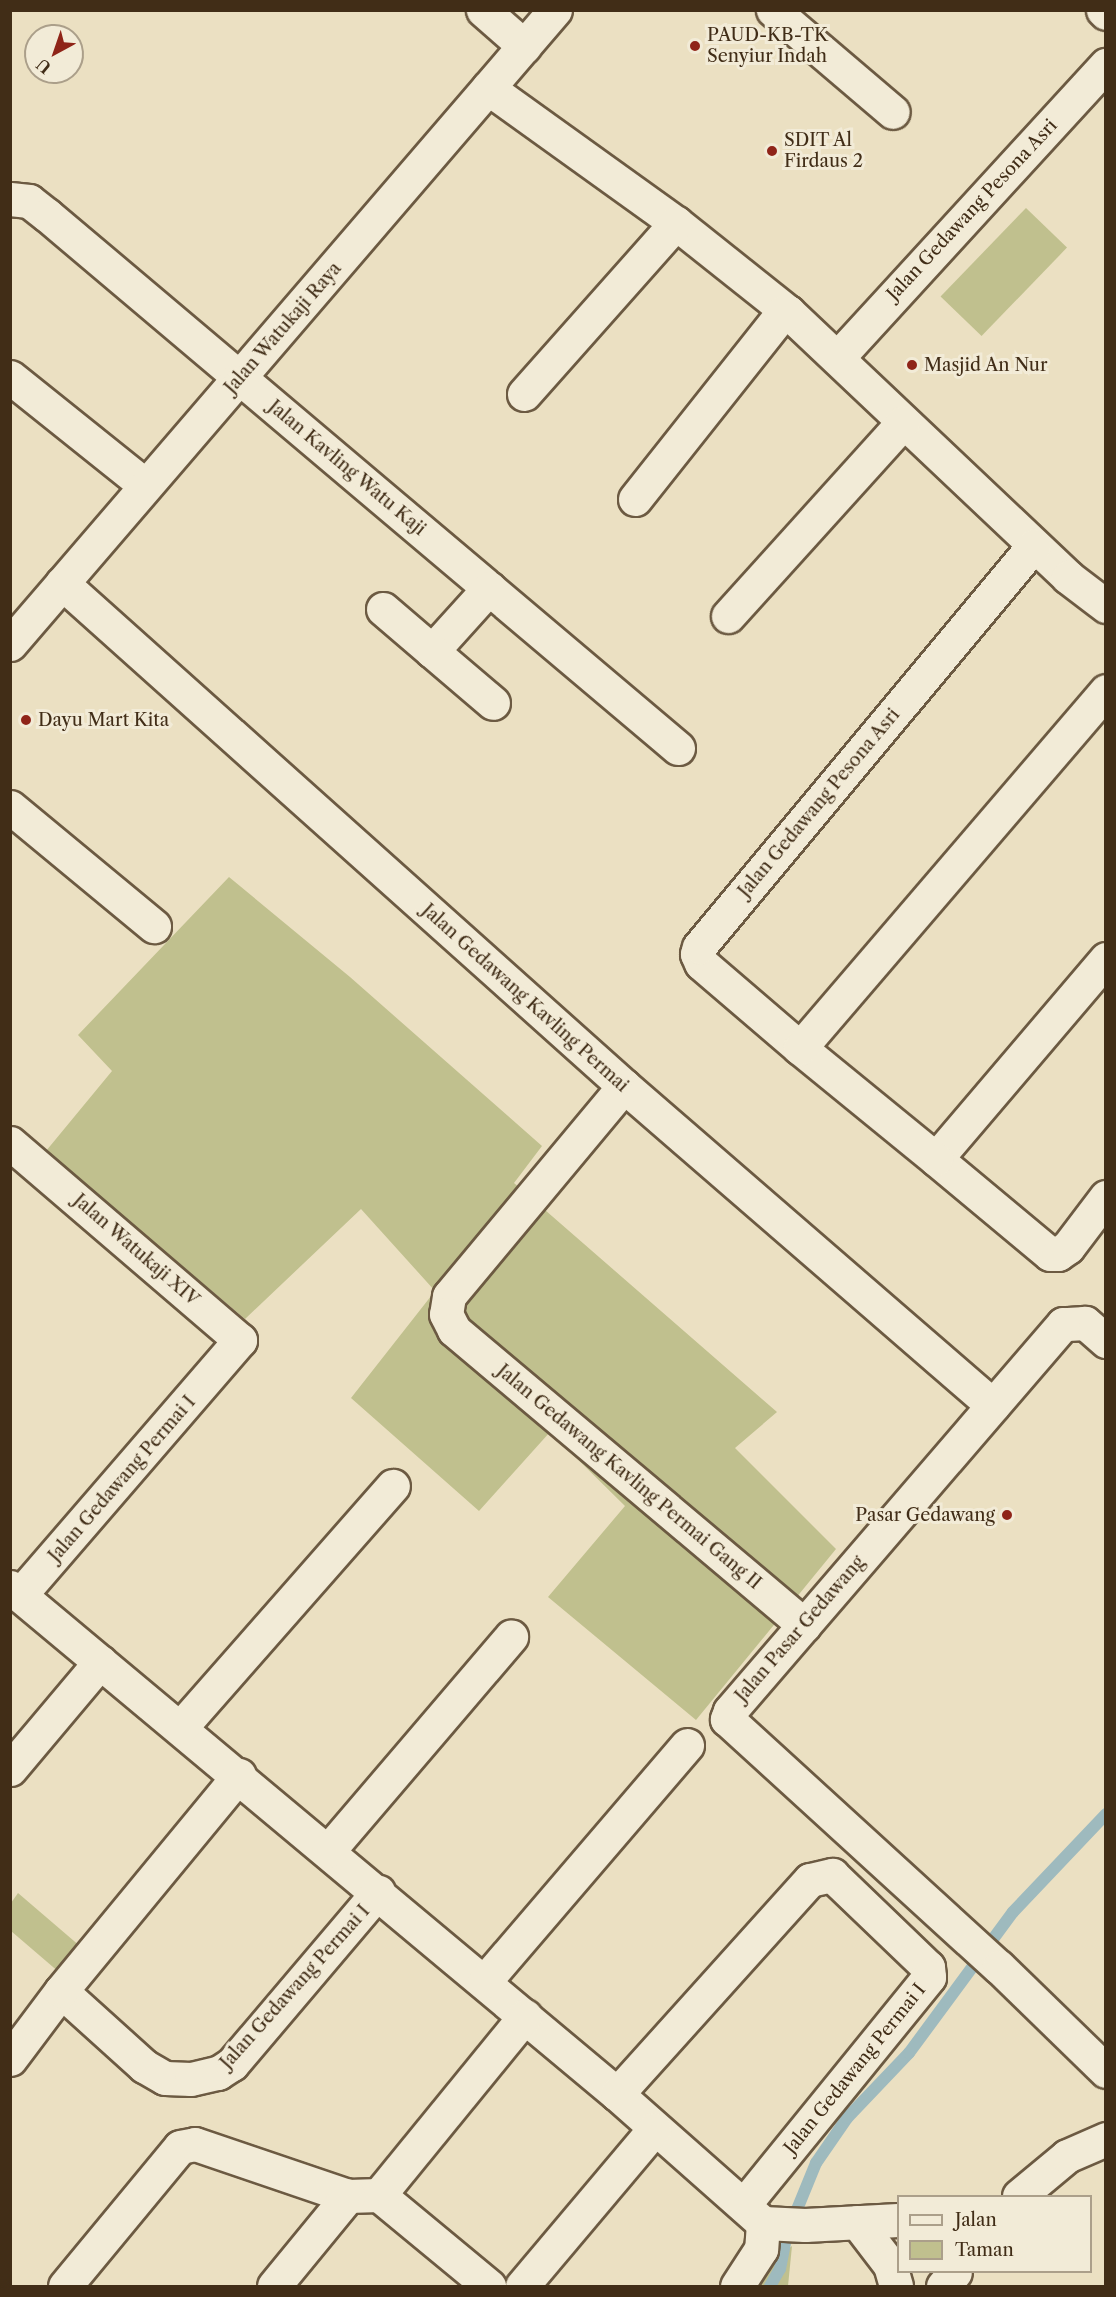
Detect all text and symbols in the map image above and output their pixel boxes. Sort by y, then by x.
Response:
north arrow [24,24,84,84]
place label: PAUD-KB-TK Senyiur Indah [707,25,828,68]
marker: PAUD-KB-TK Senyiur Indah [688,39,702,53]
text: U [32,54,55,78]
street label: Jalan Gedawang Pesona Asri [882,115,1062,305]
place label: SDIT Al Firdaus 2 [784,130,863,172]
marker: SDIT Al Firdaus 2 [765,144,779,158]
street label: Jalan Watukaji Raya [220,258,346,398]
place label: Masjid An Nur [924,354,1048,376]
marker: Masjid An Nur [905,358,919,372]
street label: Jalan Kavling Watu Kaji [264,396,430,540]
street label: Jalan Gedawang Pesona Asri [733,704,905,902]
place label: Dayu Mart Kita [38,709,169,731]
marker: Dayu Mart Kita [19,713,33,727]
street label: Jalan Gedawang Kavling Permai [417,900,633,1096]
street label: Jalan Watukaji XIV [68,1189,204,1311]
street label: Jalan Gedawang Kavling Permai Gang II [492,1360,766,1594]
street label: Jalan Gedawang Permai I [44,1392,200,1566]
place label: Pasar Gedawang [855,1504,995,1526]
marker: Pasar Gedawang [1000,1508,1014,1522]
street label: Jalan Pasar Gedawang [731,1552,869,1706]
street label: Jalan Gedawang Permai I [216,1901,374,2073]
street label: Jalan Gedawang Permai I [780,1979,930,2159]
legend [897,2195,1092,2273]
text: Jalan [955,2209,997,2231]
text: Taman [955,2239,1014,2261]

